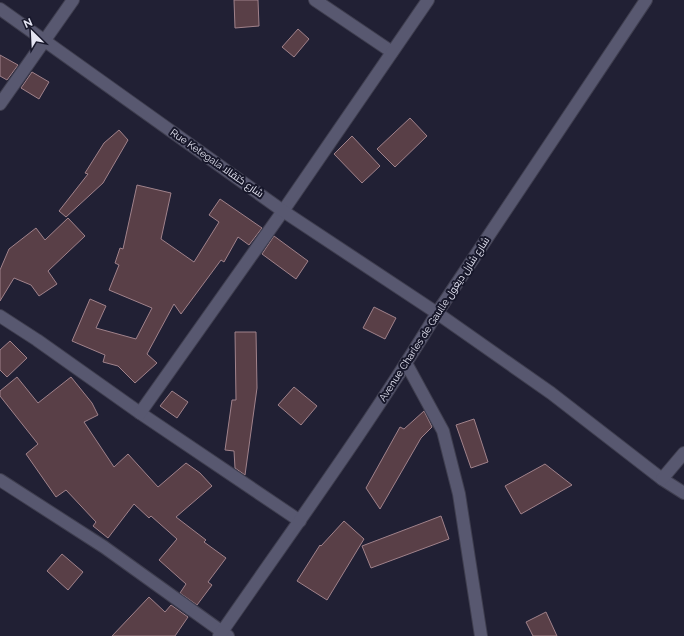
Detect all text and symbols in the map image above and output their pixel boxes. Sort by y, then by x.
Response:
north arrow [12,12,52,52]
text: N [22,16,35,31]
street label: Rue Ketegala شارع كتقالا [168,127,266,200]
street label: Avenue Charles de Gaulle شارع شارل ديغول [377,235,492,404]

